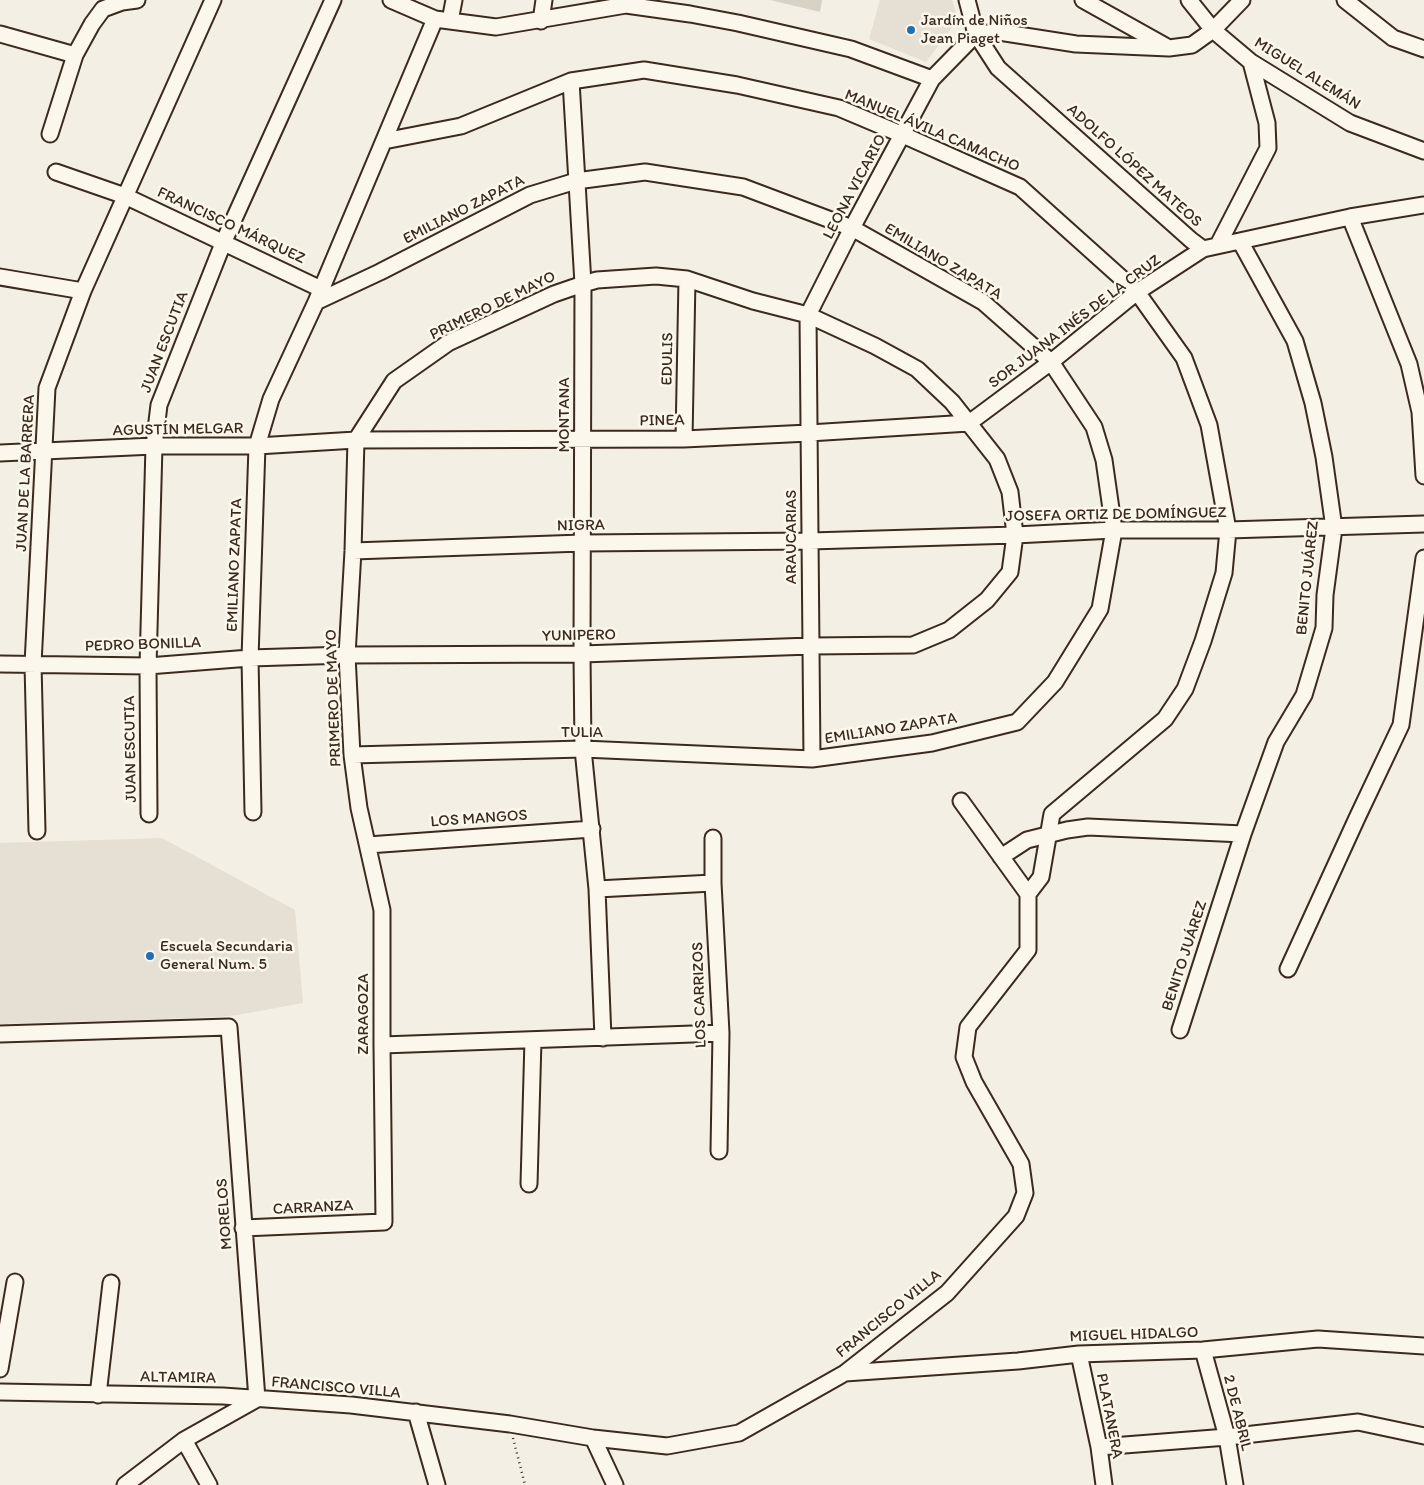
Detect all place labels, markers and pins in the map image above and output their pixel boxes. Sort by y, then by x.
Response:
place label: Jardín de Niños Jean Piaget [921,11,1028,49]
marker: Jardín de Niños Jean Piaget [905,24,917,36]
place label: Escuela Secundaria General Num. 5 [160,937,293,975]
marker: Escuela Secundaria General Num. 5 [144,950,156,962]

